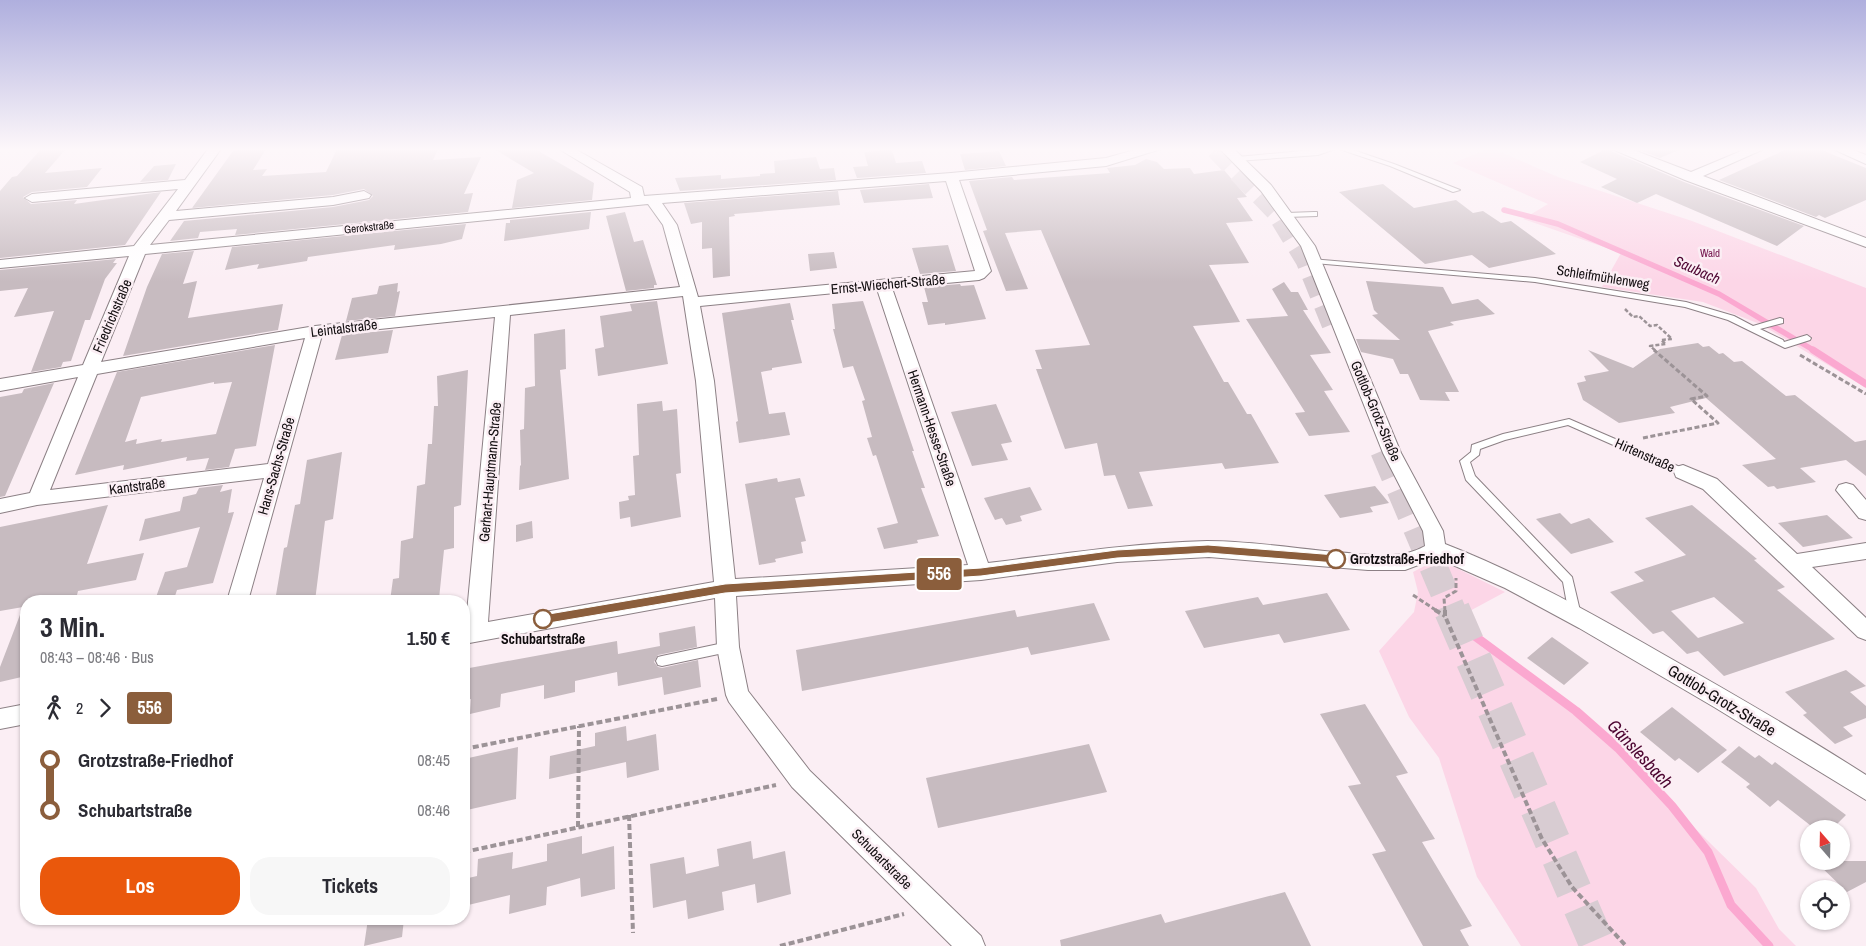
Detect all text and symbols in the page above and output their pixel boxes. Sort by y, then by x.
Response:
street label: Gerokstraße [343,217,395,237]
park label: Wald [1700,246,1720,260]
water label: Saubach [1671,250,1724,289]
street label: Schleifmühlenweg [1555,261,1651,293]
street label: Ernst-Wiechert-Straße [830,270,946,298]
street label: Friedrichstraße [88,276,136,356]
street label: Leintalstraße [310,315,378,341]
street label: Gottlob-Grotz-Straße [1347,358,1405,464]
street label: Hermann-Hesse-Straße [904,367,960,489]
street label: Gerhart-Hauptmann-Straße [475,401,505,543]
street label: Hans-Sachs-Straße [253,415,299,517]
street label: Hirtenstraße [1612,434,1678,476]
street label: Kantstraße [108,474,166,498]
marker: Grotzstraße-Friedhof [1326,549,1346,569]
place label: Grotzstraße-Friedhof [1350,550,1464,568]
line badge: 556 [910,558,968,590]
text: 556 [927,561,951,586]
text: 3 Min. [40,608,105,646]
marker: Schubartstraße [533,609,553,629]
text: 1.50 € [407,625,450,651]
place label: Schubartstraße [501,630,585,648]
text: 08:43 – 08:46 · Bus [40,646,154,668]
street label: Gottlob-Grotz-Straße [1664,659,1780,741]
icon: walk [40,694,68,722]
icon: forward [91,694,119,722]
text: 556 [137,695,162,720]
text: 2 [76,697,83,719]
water label: Gänslesbach [1602,714,1679,794]
text: Grotzstraße-Friedhof [78,747,233,773]
text: 08:45 [417,749,450,771]
text: Schubartstraße [78,797,192,823]
text: 08:46 [417,799,450,821]
north arrow [1800,820,1850,870]
map controls [1800,820,1850,930]
street label: Schubartstraße [848,825,916,893]
button: Los [40,857,240,915]
button: Tickets [250,857,450,915]
button: locate [1800,880,1850,930]

